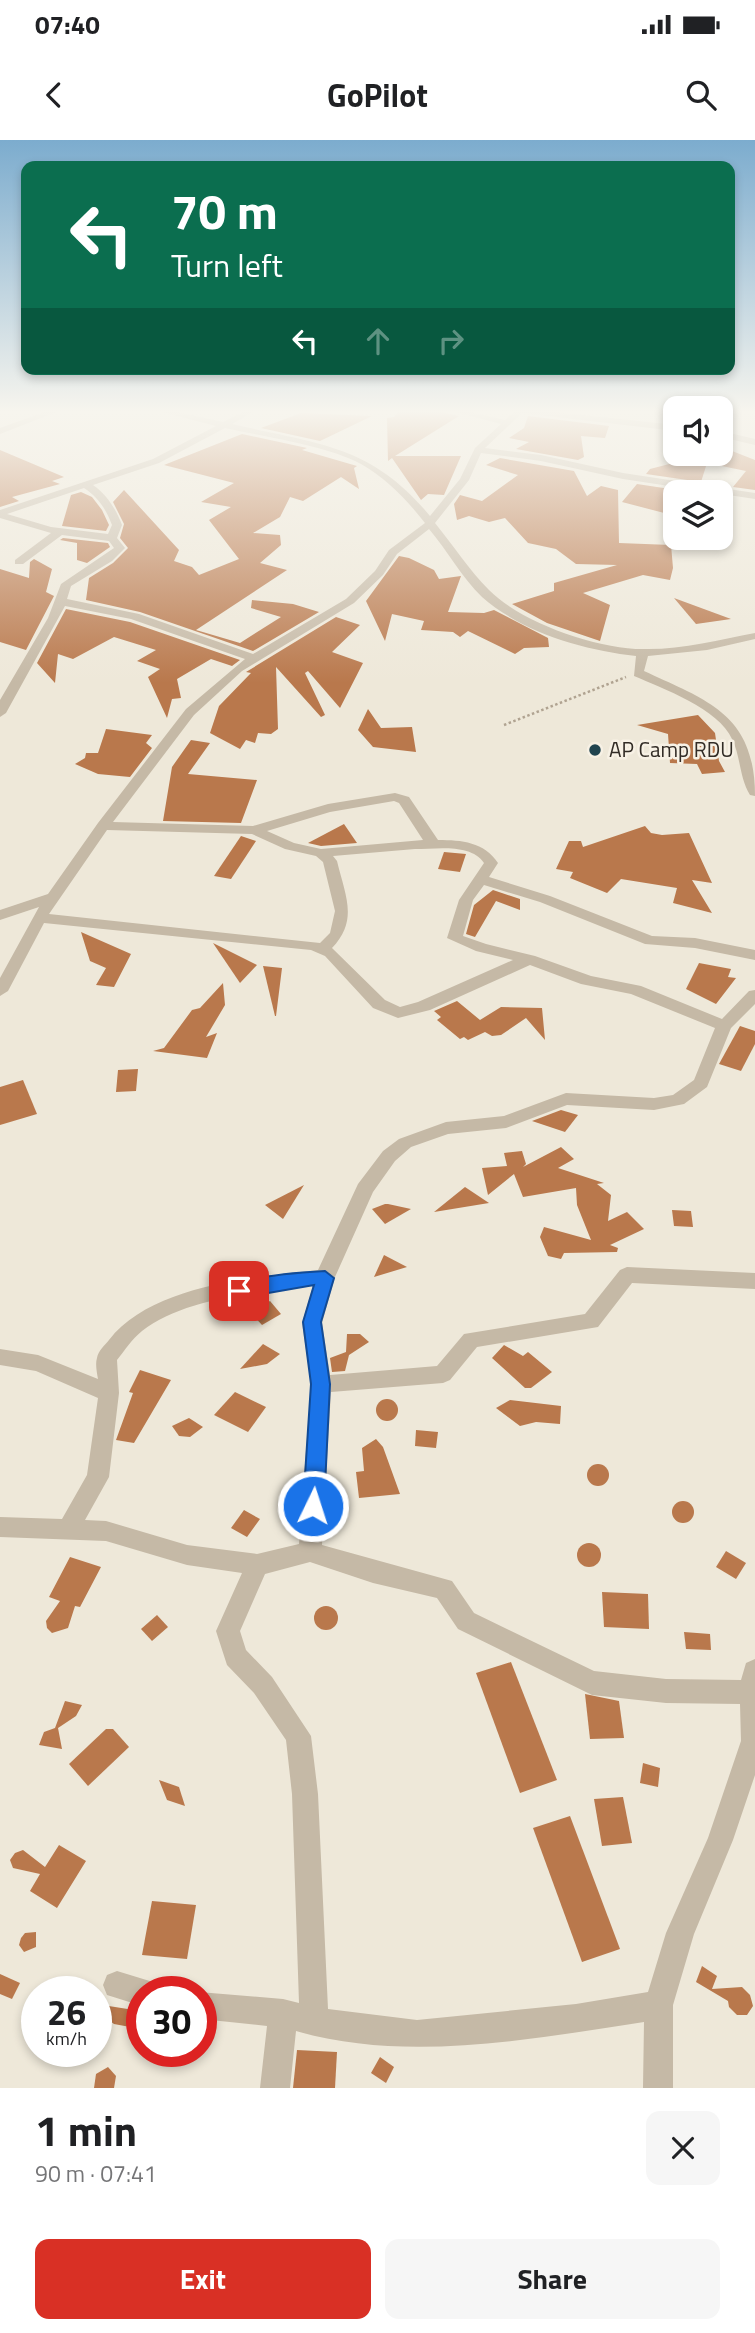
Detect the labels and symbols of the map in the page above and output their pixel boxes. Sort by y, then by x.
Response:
place label: AP Camp RDU [609,733,734,765]
marker: AP Camp RDU [587,742,603,758]
pin [209,1261,269,1321]
position arrow [276,1469,350,1543]
speed limit sign: 30 [126,1976,217,2067]

